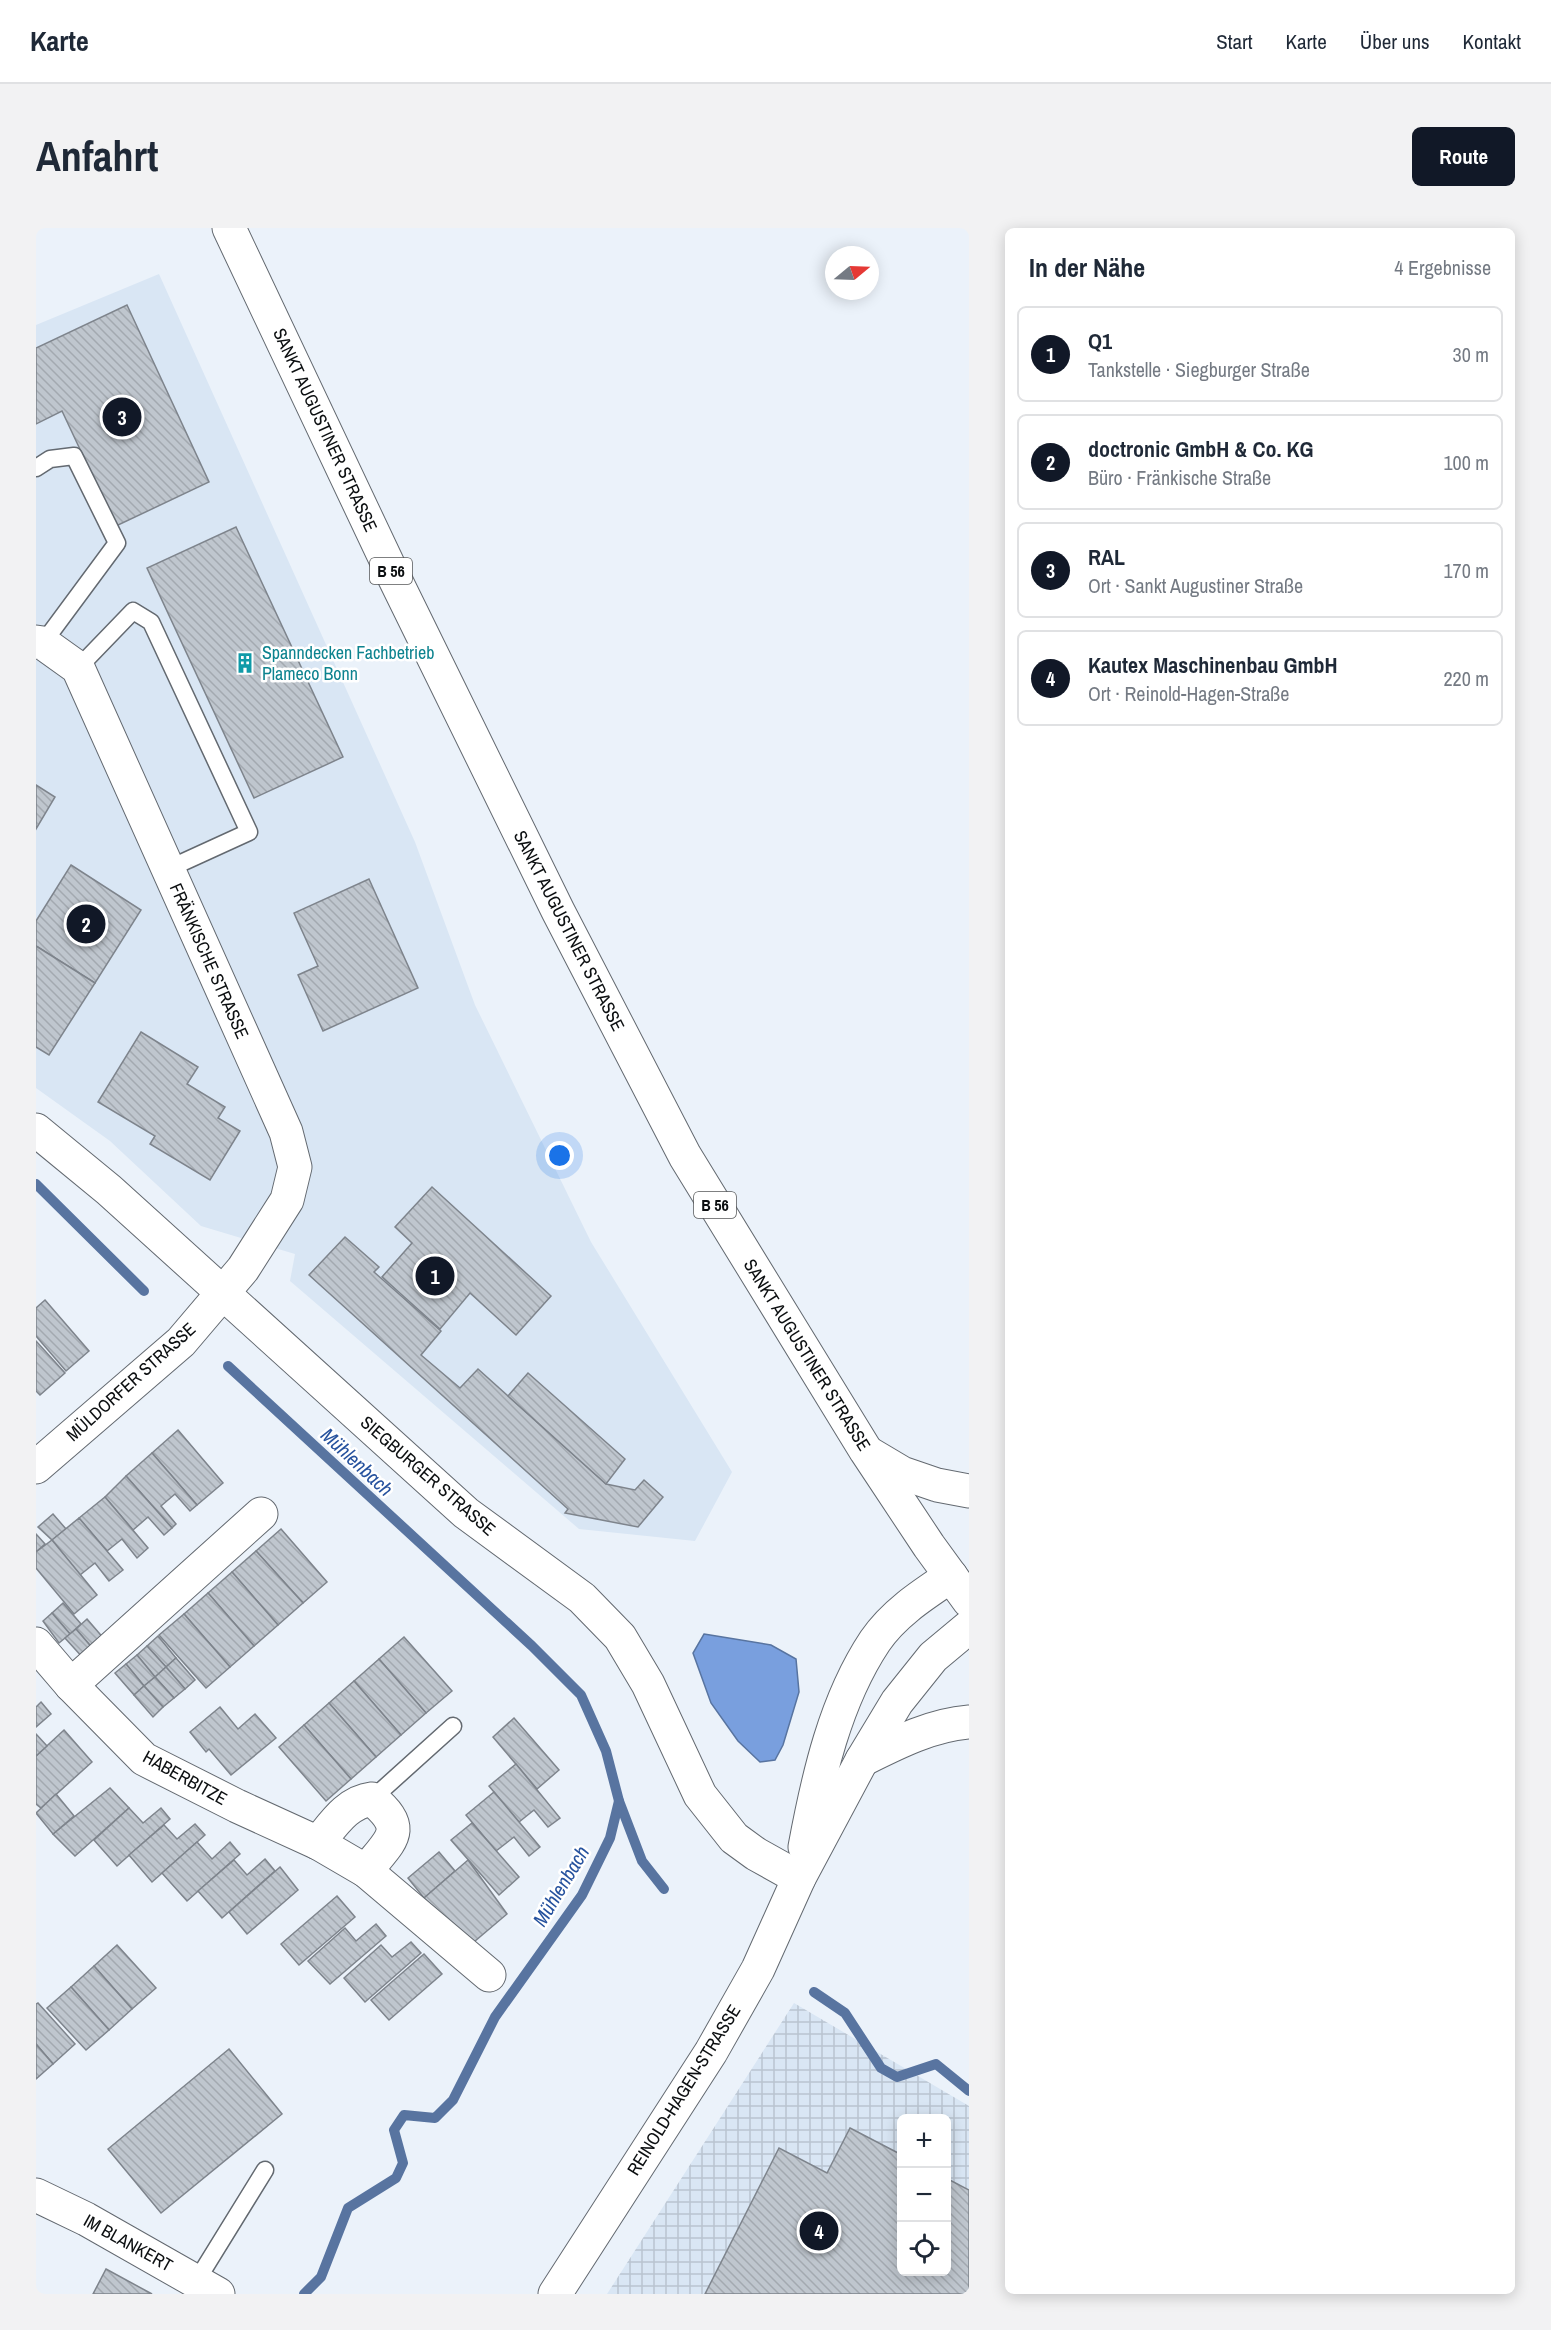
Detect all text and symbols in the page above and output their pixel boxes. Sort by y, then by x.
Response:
text: Karte [30,22,89,60]
text: Start [1216,27,1253,56]
text: Karte [1286,27,1327,56]
text: Über uns [1360,27,1430,56]
text: Kontakt [1463,27,1521,56]
button: Route [1412,127,1515,186]
text: Anfahrt [36,128,158,184]
north arrow [825,246,879,300]
text: In der Nähe [1029,250,1145,285]
text: 4 Ergebnisse [1394,254,1491,281]
street label: SANKT AUGUSTINER STRASSE [267,324,384,536]
text: Q1 [1088,326,1112,356]
text: 1 [1046,341,1055,368]
text: 30 m [1453,341,1489,368]
text: Tankstelle · Siegburger Straße [1088,356,1310,383]
pin: 3 [102,394,142,440]
text: doctronic GmbH & Co. KG [1088,434,1314,464]
text: 2 [1046,449,1055,476]
text: 100 m [1443,449,1489,476]
text: Büro · Fränkische Straße [1088,464,1271,491]
text: RAL [1088,542,1125,572]
text: 3 [1046,557,1055,584]
text: 170 m [1443,557,1489,584]
road number: B 56 [370,558,412,584]
text: Ort · Sankt Augustiner Straße [1088,572,1303,599]
place label: Spanndecken Fachbetrieb Plameco Bonn [262,640,434,686]
text: Kautex Maschinenbau GmbH [1088,650,1338,680]
building icon: Spanndecken Fachbetrieb Plameco Bonn [233,651,257,675]
text: 4 [1046,665,1055,692]
text: 220 m [1443,665,1489,692]
text: Ort · Reinold-Hagen-Straße [1088,680,1289,707]
street label: SANKT AUGUSTINER STRASSE [508,826,631,1035]
street label: FRÄNKISCHE STRASSE [164,879,255,1043]
pin: 2 [67,902,106,946]
your location [545,1141,574,1170]
road number: B 56 [694,1192,736,1218]
pin: 1 [416,1254,454,1298]
street label: SANKT AUGUSTINER STRASSE [738,1254,877,1456]
street label: MÜLDORFER STRASSE [60,1317,201,1447]
street label: SIEGBURGER STRASSE [355,1410,501,1541]
water label: Mühlenbach [315,1421,399,1502]
street label: HABERBITZE [139,1744,232,1811]
water label: Mühlenbach [526,1840,595,1931]
street label: REINOLD-HAGEN-STRASSE [621,2000,746,2180]
map controls [897,2114,951,2276]
button: + [897,2114,951,2168]
button: − [897,2168,951,2222]
street label: IM BLANKERT [79,2208,177,2277]
pin: 4 [800,2208,838,2254]
button: locate [897,2222,951,2276]

